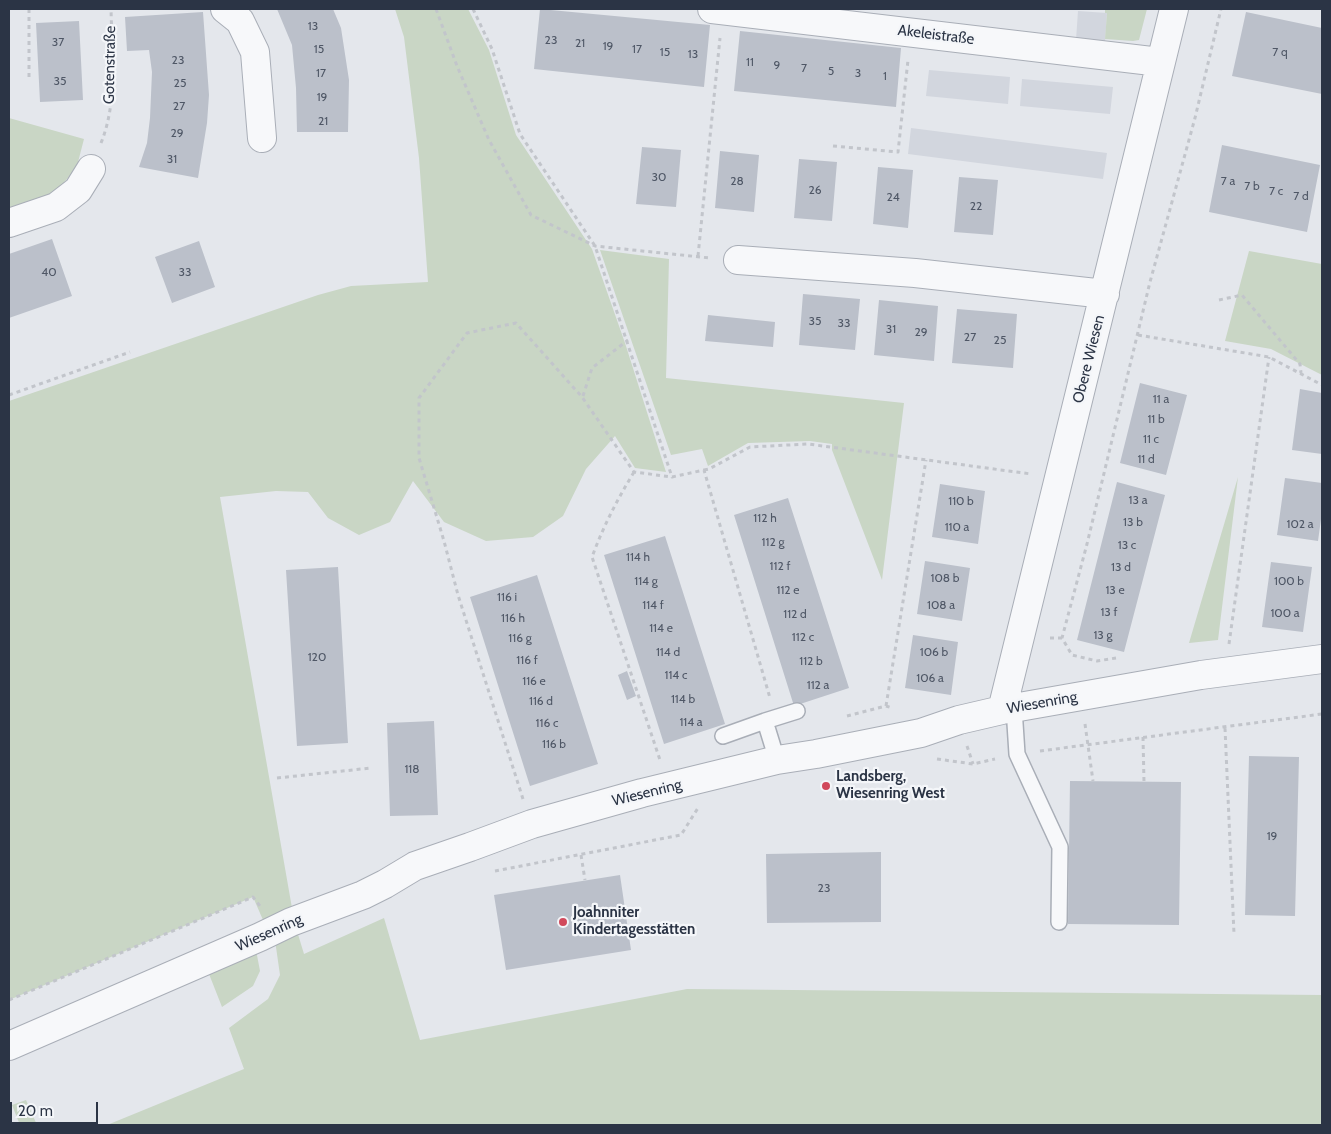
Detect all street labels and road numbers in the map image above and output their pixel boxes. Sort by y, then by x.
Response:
street label: Akeleistraße [897,21,975,49]
street label: Gotenstraße [100,26,120,104]
street label: Obere Wiesen [1069,313,1109,405]
street label: Wiesenring [1005,688,1079,718]
street label: Wiesenring [610,776,684,810]
street label: Wiesenring [233,910,305,956]

